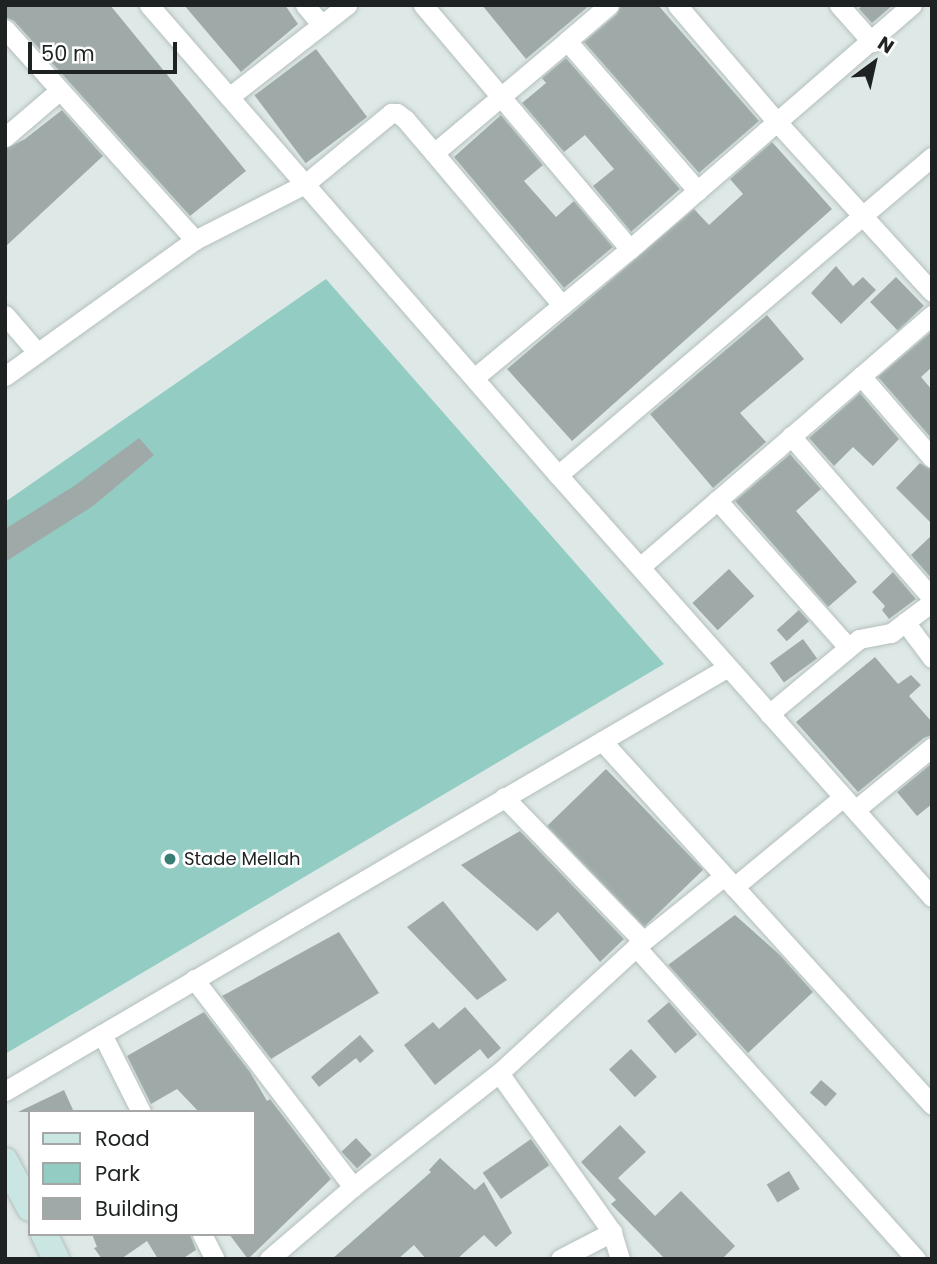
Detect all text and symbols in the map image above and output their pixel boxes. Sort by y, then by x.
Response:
scale bar [32,28,180,72]
north arrow [839,28,909,98]
text: N [872,30,899,60]
text: 50 m [41,39,95,68]
place label: Stade Mellah [184,848,301,870]
marker: Stade Mellah [162,851,178,867]
legend [28,1110,256,1236]
text: Road [95,1124,150,1153]
text: Park [95,1159,140,1188]
text: Building [95,1194,179,1223]

